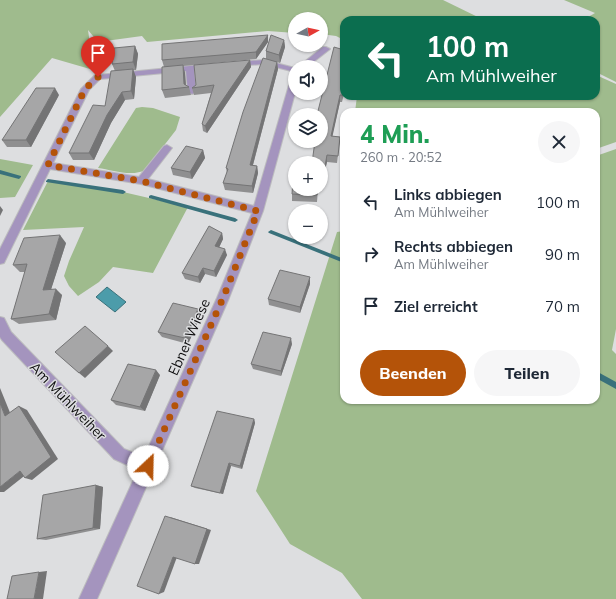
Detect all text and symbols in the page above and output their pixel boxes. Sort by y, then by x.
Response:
north arrow [288,12,328,52]
map controls [288,12,328,244]
text: 100 m [426,29,509,64]
icon: left [360,32,412,84]
pin [81,36,115,77]
icon: arrive [87,42,109,64]
button: sound [288,60,328,100]
text: Am Mühlweiher [426,64,557,87]
button: layers [288,108,328,148]
text: 4 Min. [360,119,430,149]
button: close [538,121,580,163]
text: 260 m · 20:52 [360,149,442,165]
button: + [288,156,328,196]
text: Links abbiegen [394,185,502,204]
icon: left [360,191,382,213]
text: 100 m [536,193,580,212]
button: − [288,204,328,244]
text: Am Mühlweiher [394,204,489,220]
text: Rechts abbiegen [394,237,513,256]
icon: right [360,243,382,265]
text: 90 m [545,245,580,264]
text: Am Mühlweiher [394,256,489,272]
icon: arrive [360,295,382,317]
street label: Ebner Wiese [164,296,214,378]
text: Ziel erreicht [394,297,478,316]
text: 70 m [545,297,580,316]
button: Beenden [360,350,466,396]
button: Teilen [474,350,580,396]
street label: Am Mühlweiher [26,358,110,445]
position arrow [127,445,169,487]

